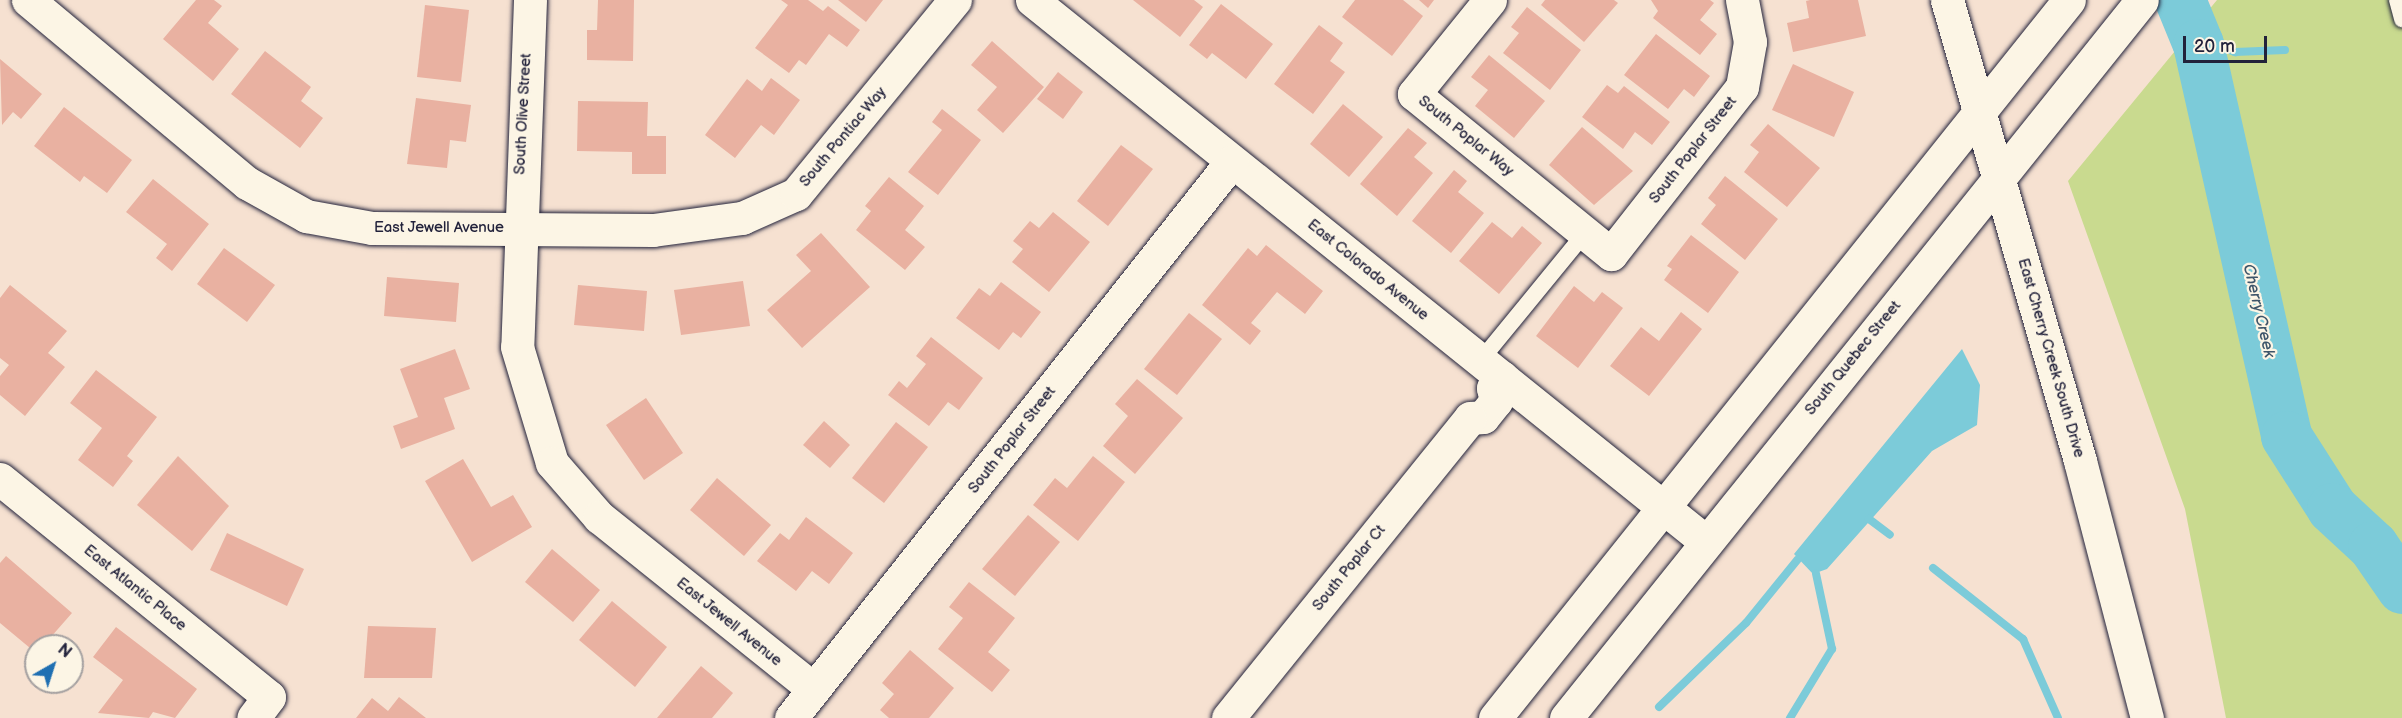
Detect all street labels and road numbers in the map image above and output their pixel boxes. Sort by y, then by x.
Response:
street label: South Olive Street [511,53,535,175]
street label: South Pontiac Way [796,83,890,191]
street label: South Poplar Way [1414,92,1518,180]
street label: South Poplar Street [1646,93,1740,207]
street label: East Colorado Avenue [1304,216,1432,324]
street label: East Jewell Avenue [374,219,504,237]
street label: East Cherry Creek South Drive [2014,256,2088,460]
street label: South Quebec Street [1801,297,1905,419]
street label: South Poplar Street [965,383,1059,497]
street label: South Poplar Ct [1309,521,1389,615]
street label: East Atlantic Place [80,541,190,635]
street label: East Jewell Avenue [673,574,785,670]

